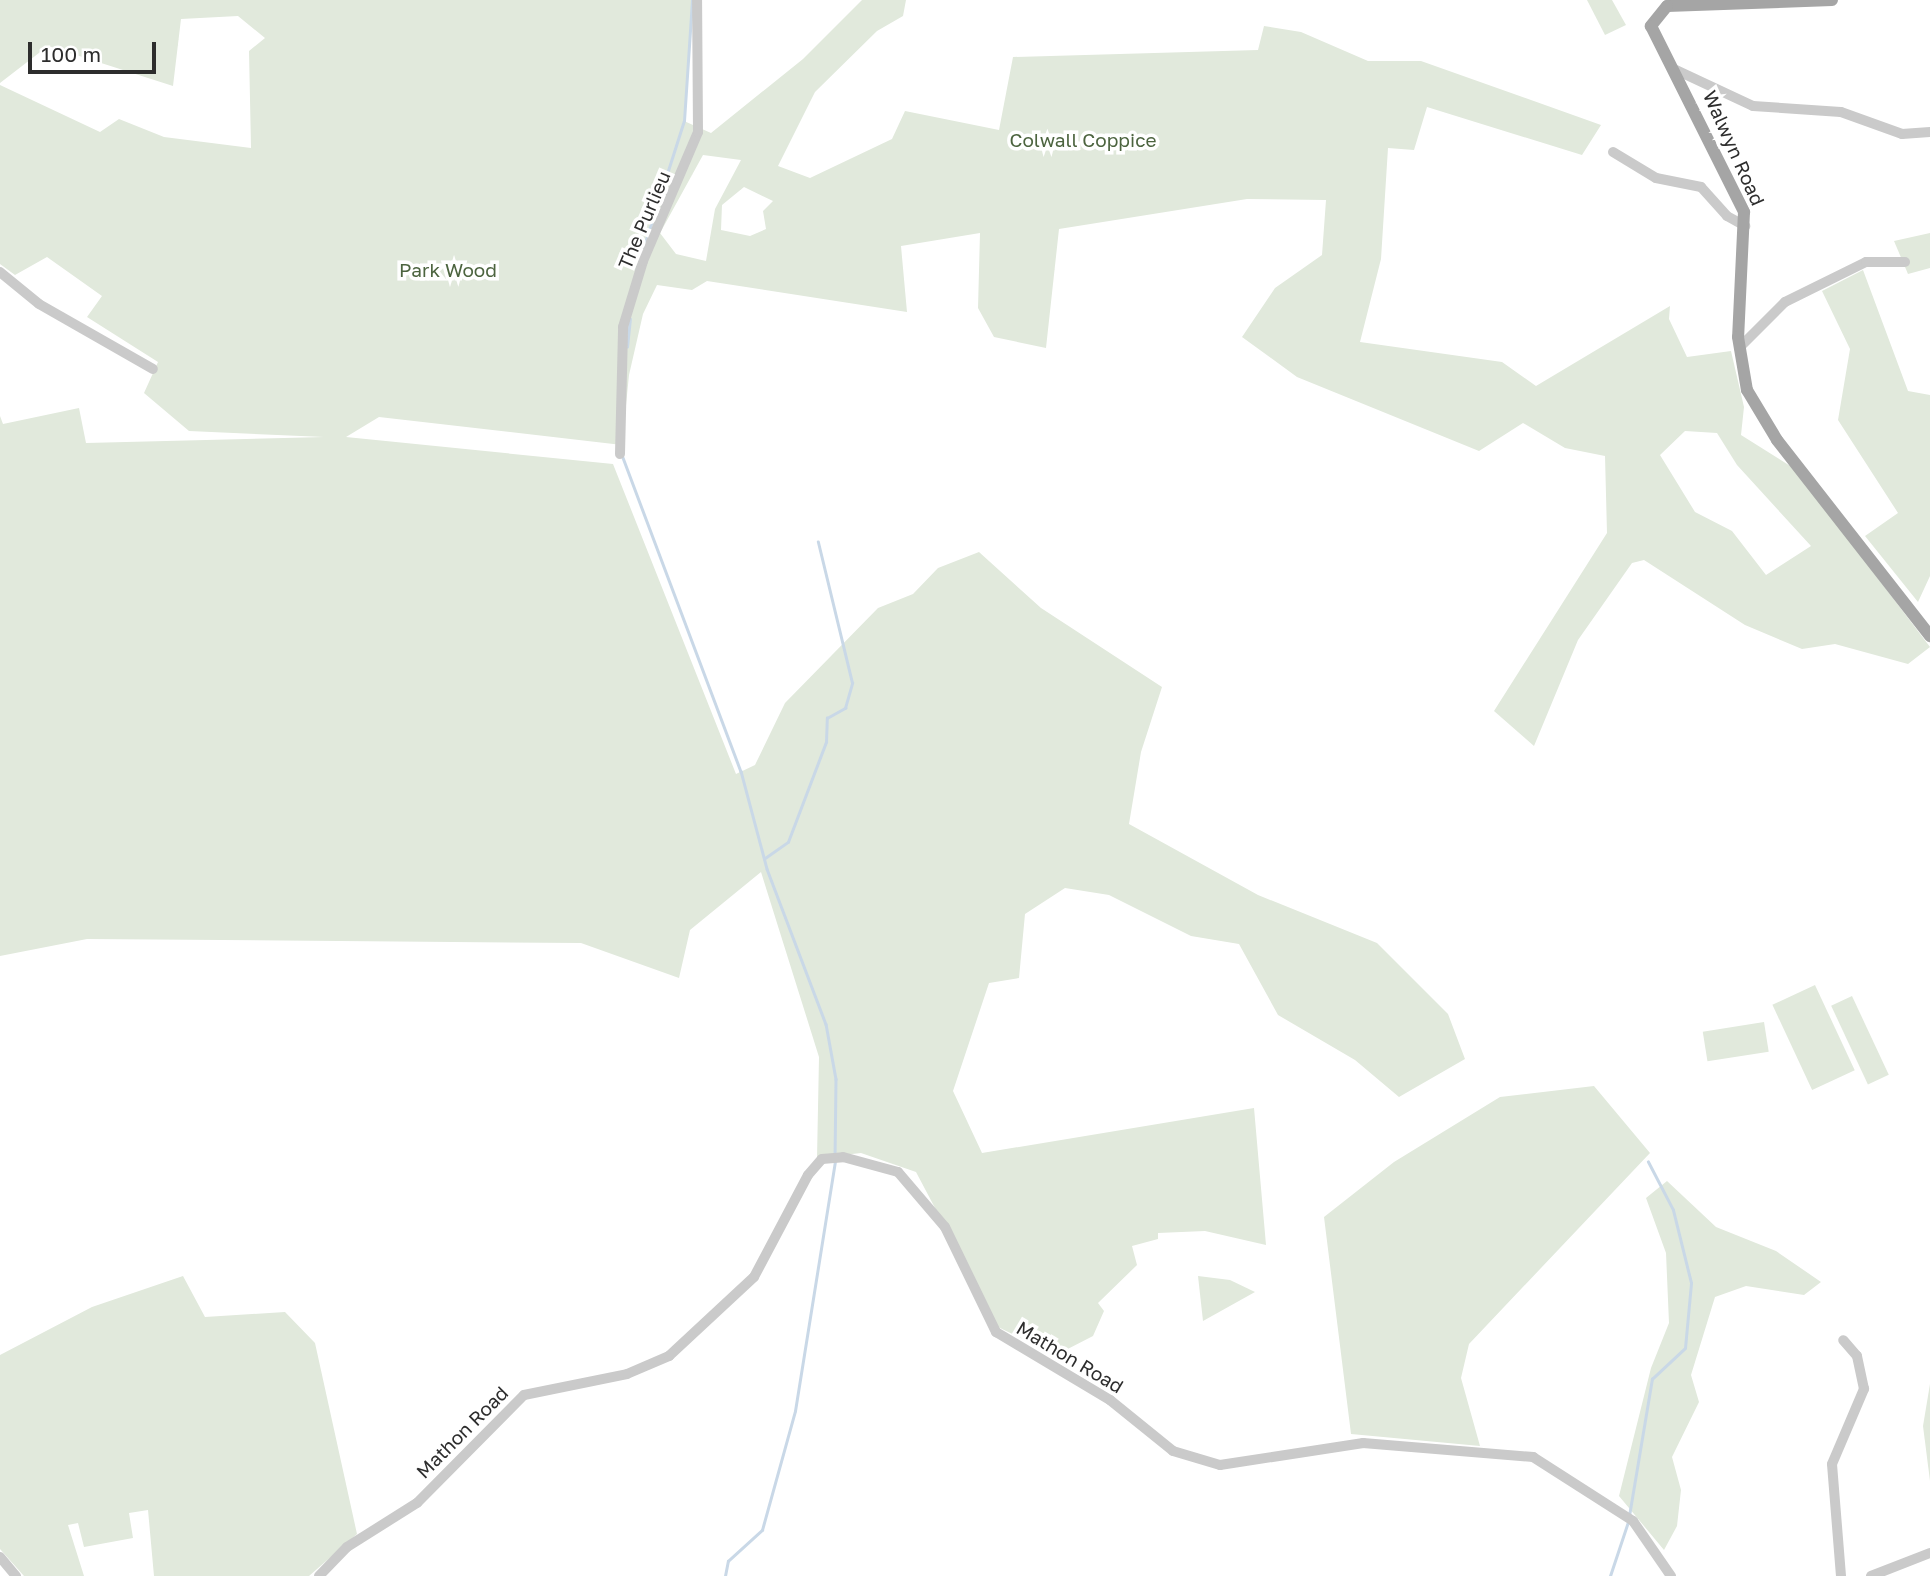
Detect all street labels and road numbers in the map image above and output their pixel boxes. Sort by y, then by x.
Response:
street label: Walwyn Road [1698,87,1770,209]
street label: The Purlieu [613,168,675,272]
street label: Mathon Road [1012,1316,1128,1398]
street label: Mathon Road [411,1381,513,1483]

